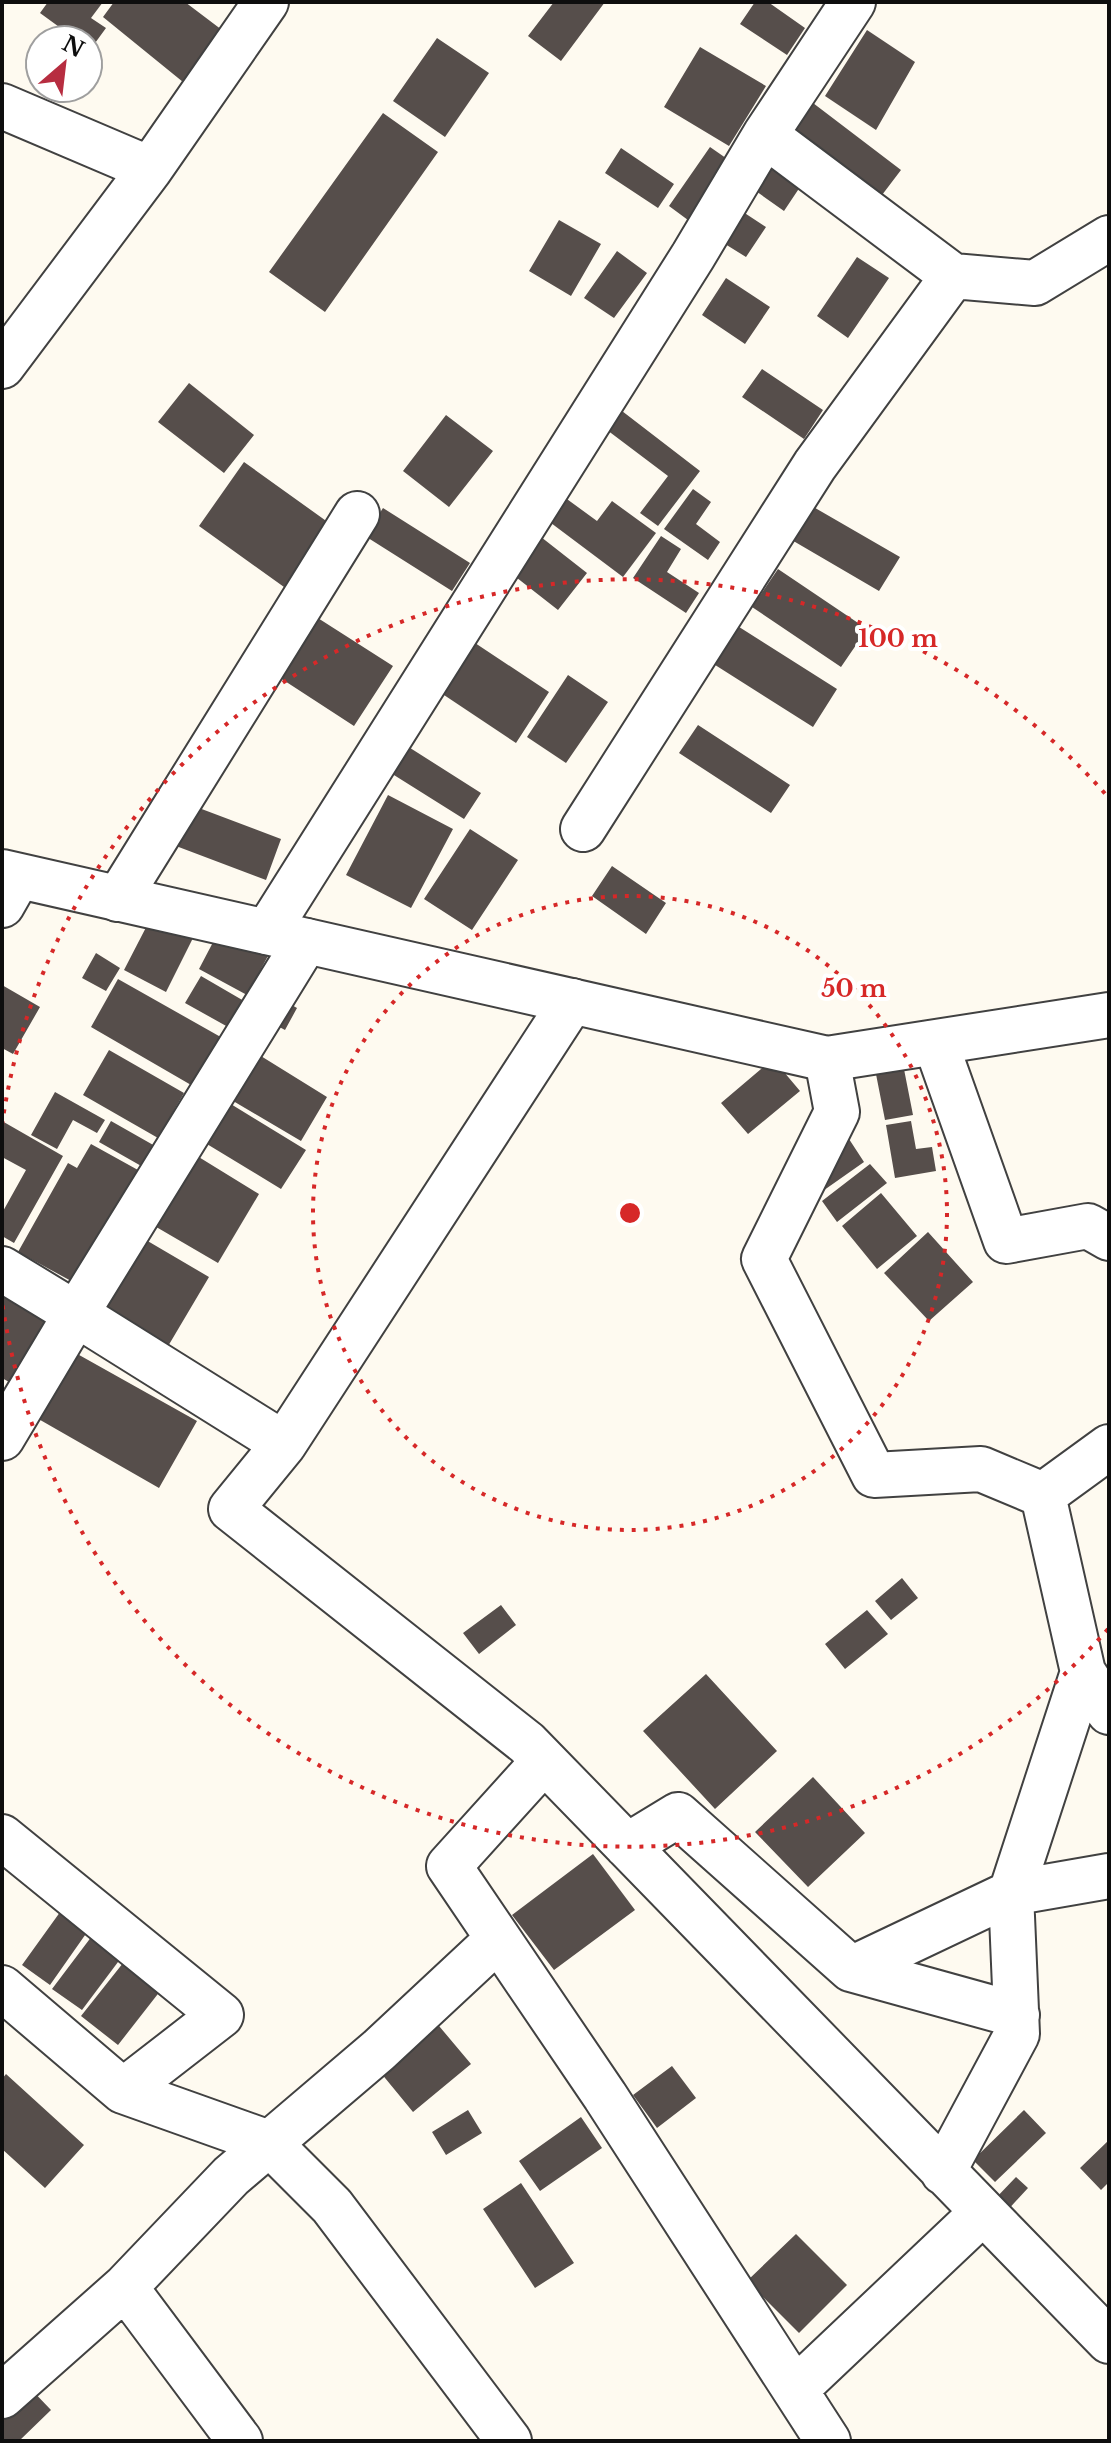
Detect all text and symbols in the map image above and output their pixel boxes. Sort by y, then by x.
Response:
north arrow [24,24,104,104]
text: N [58,30,89,64]
text: 100 m [858,624,938,653]
text: 50 m [821,974,887,1003]
centre of rings [616,1199,644,1227]

